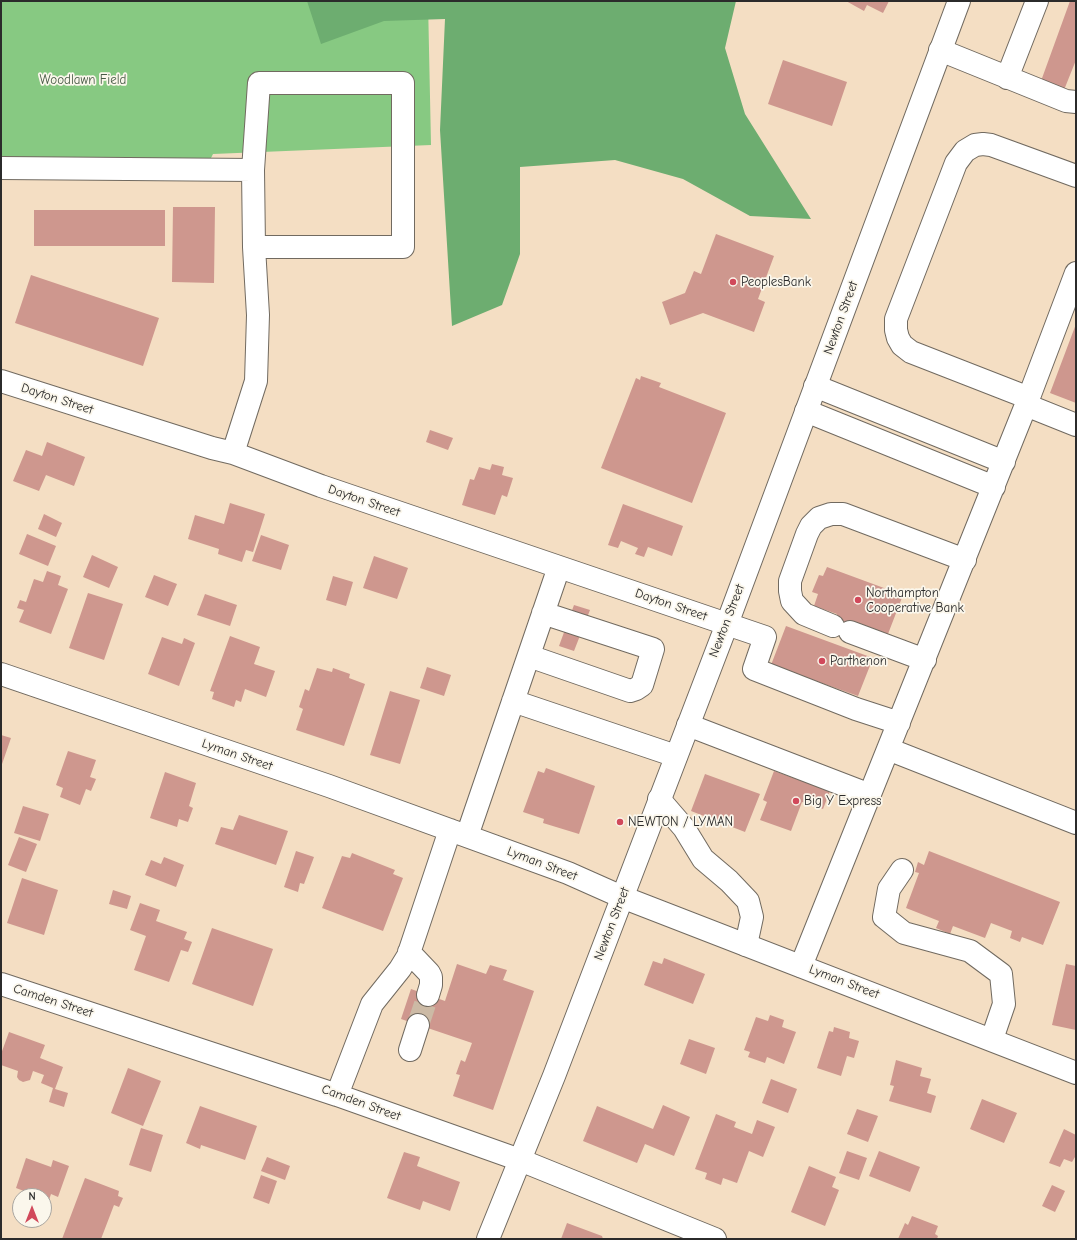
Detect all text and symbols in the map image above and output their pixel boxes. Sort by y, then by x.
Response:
park label: Woodlawn Field [40,72,126,88]
place label: PeoplesBank [741,274,811,290]
marker: PeoplesBank [728,277,738,287]
street label: Newton Street [820,279,862,357]
street label: Dayton Street [19,380,95,418]
street label: Dayton Street [326,481,402,521]
street label: Newton Street [706,582,748,660]
street label: Dayton Street [633,585,709,625]
place label: Northampton Cooperative Bank [866,585,964,616]
marker: Northampton Cooperative Bank [853,595,863,605]
place label: Parthenon [830,653,887,669]
marker: Parthenon [817,656,827,666]
street label: Lyman Street [200,736,274,774]
place label: Big Y Express [804,793,881,809]
marker: Big Y Express [791,796,801,806]
place label: NEWTON / LYMAN [628,814,733,830]
marker: NEWTON / LYMAN [615,817,625,827]
street label: Lyman Street [505,843,579,885]
street label: Newton Street [591,885,633,963]
street label: Lyman Street [807,961,881,1003]
street label: Camden Street [11,981,95,1021]
street label: Camden Street [319,1081,403,1125]
north arrow [12,1188,52,1228]
text: N [28,1190,36,1203]

